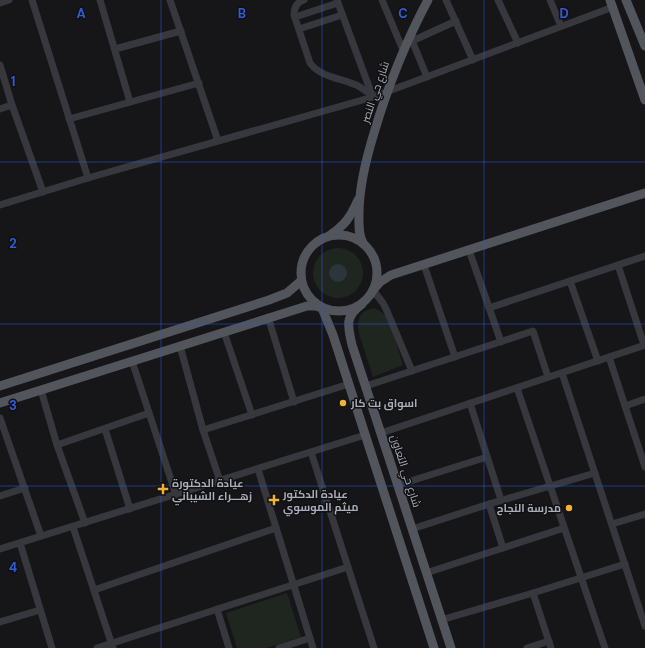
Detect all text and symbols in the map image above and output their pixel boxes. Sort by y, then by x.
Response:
text: A [76,5,86,22]
text: B [238,5,246,22]
text: C [398,5,408,22]
text: D [559,5,569,22]
street label: شارع حي النصر [358,59,394,126]
text: 1 [11,73,15,90]
text: 2 [9,235,17,252]
place label: اسواق بت كار [350,396,418,411]
text: 3 [9,397,17,414]
marker: اسواق بت كار [338,398,348,408]
street label: شارع حي التعاون [386,433,424,510]
place label: عيادة الدكتورة زهـــراء الشيباني [172,476,252,506]
marker: عيادة الدكتورة زهـــراء الشيباني [157,483,169,495]
place label: عيادة الدكتور ميثم الموسوي [282,487,358,517]
marker: عيادة الدكتور ميثم الموسوي [268,494,280,506]
place label: مدرسة النجاح [497,501,561,516]
marker: مدرسة النجاح [564,503,574,513]
text: 4 [9,559,17,576]

